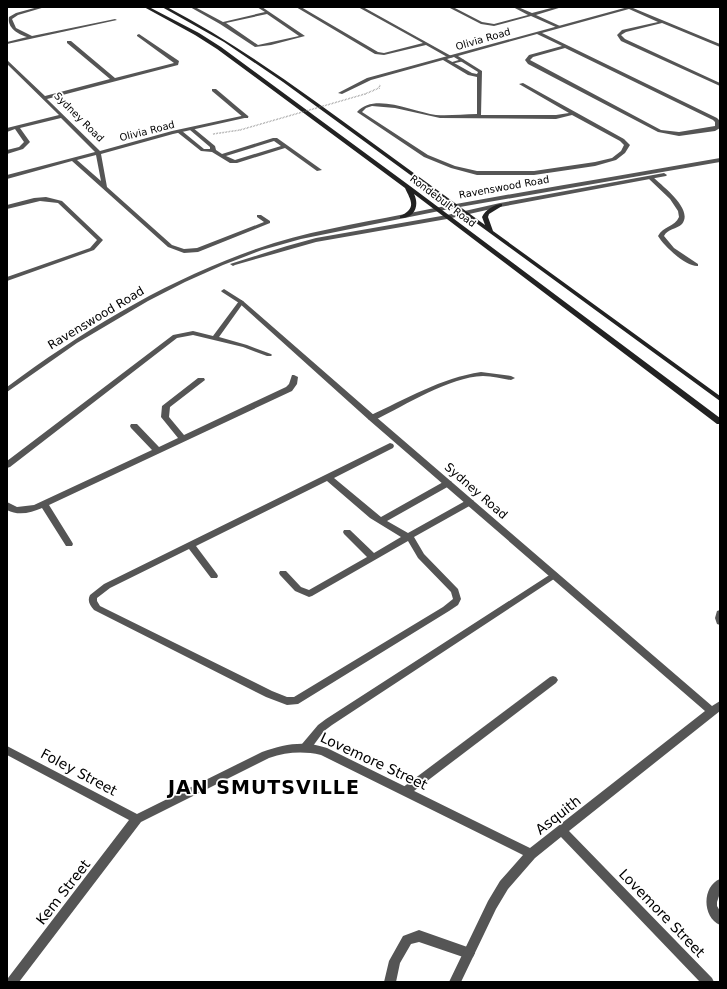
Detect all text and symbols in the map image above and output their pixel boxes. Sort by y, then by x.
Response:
street label: Olivia Road [454,26,512,52]
street label: Sydney Road [52,90,106,144]
street label: Olivia Road [118,119,176,143]
street label: Rondebult Road [408,173,478,229]
street label: Ravenswood Road [458,174,550,200]
street label: Ravenswood Road [45,284,147,352]
street label: Sydney Road [442,460,510,522]
street label: Lovemore Street [318,729,431,793]
street label: Foley Street [38,745,120,799]
district label: JAN SMUTSVILLE [166,776,360,798]
street label: Asquith [532,792,584,838]
street label: Kem Street [33,856,94,928]
street label: Lovemore Street [616,866,708,961]

